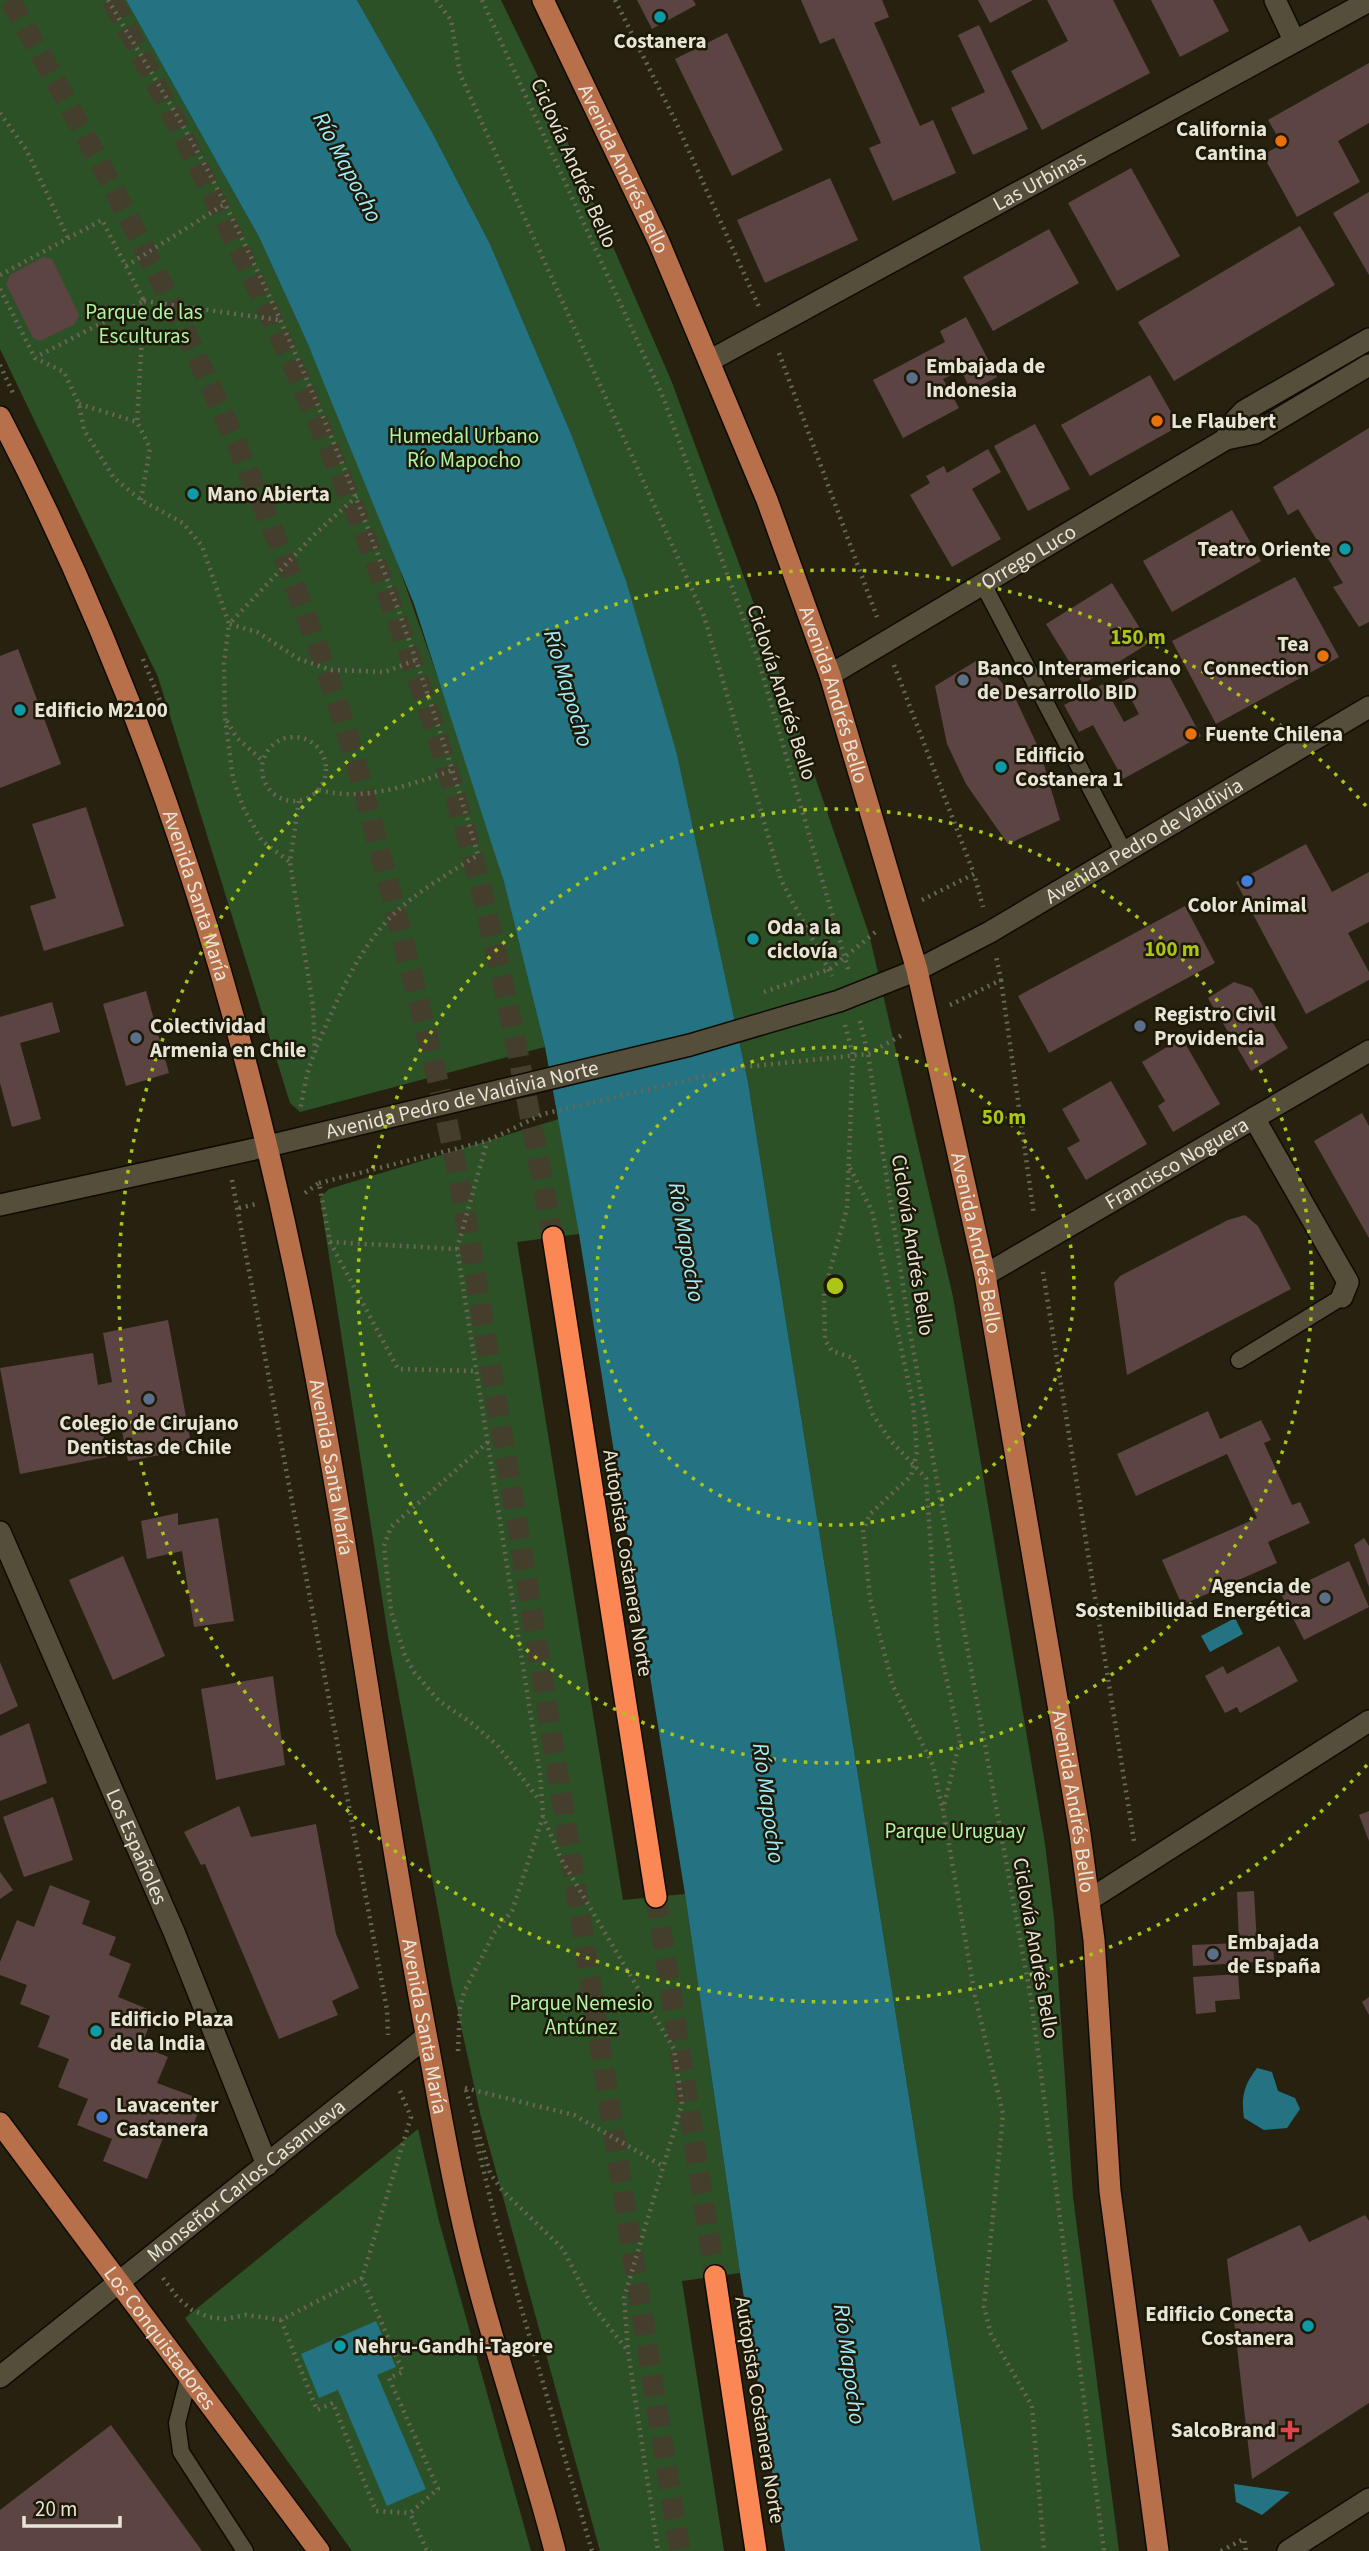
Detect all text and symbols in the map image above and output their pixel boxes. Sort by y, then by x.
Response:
marker: Costanera [652,9,668,25]
place label: Costanera [613,26,707,56]
street label: Ciclovía Andrés Bello [523,73,625,253]
street label: Avenida Andrés Bello [570,79,677,258]
water label: Río Mapocho [305,106,391,228]
place label: California Cantina [1176,114,1267,168]
marker: California Cantina [1273,133,1289,149]
street label: Las Urbinas [987,143,1092,219]
park label: Parque de las Esculturas [85,297,203,351]
place label: Embajada de Indonesia [926,351,1046,405]
marker: Embajada de Indonesia [904,370,920,386]
place label: Le Flaubert [1171,406,1276,436]
marker: Le Flaubert [1149,413,1165,429]
park label: Humedal Urbano Río Mapocho [389,421,539,475]
place label: Mano Abierta [207,479,330,509]
marker: Mano Abierta [185,486,201,502]
street label: Orrego Luco [975,517,1082,597]
place label: Teatro Oriente [1198,534,1331,564]
marker: Teatro Oriente [1337,541,1353,557]
street label: Ciclovía Andrés Bello [739,600,825,784]
street label: Avenida Andrés Bello [791,602,876,787]
text: 150 m [1110,622,1166,652]
water label: Río Mapocho [535,625,602,751]
place label: Tea Connection [1203,629,1309,683]
marker: Tea Connection [1315,648,1331,664]
place label: Banco Interamericano de Desarrollo BID [977,653,1181,707]
marker: Banco Interamericano de Desarrollo BID [955,672,971,688]
place label: Edificio M2100 [34,695,168,725]
marker: Edificio M2100 [12,702,28,718]
place label: Fuente Chilena [1205,719,1343,749]
marker: Fuente Chilena [1183,726,1199,742]
place label: Edificio Costanera 1 [1015,740,1123,794]
marker: Edificio Costanera 1 [993,759,1009,775]
street label: Avenida Pedro de Valdivia [1039,770,1249,911]
street label: Avenida Santa María [155,806,238,985]
marker: Color Animal [1239,873,1255,889]
place label: Color Animal [1187,890,1307,920]
place label: Oda a la ciclovía [767,912,841,966]
marker: Oda a la ciclovía [745,931,761,947]
text: 100 m [1144,934,1200,964]
place label: Registro Civil Providencia [1154,999,1276,1053]
place label: Colectividad Armenia en Chile [149,1011,306,1065]
marker: Registro Civil Providencia [1132,1018,1148,1034]
marker: Colectividad Armenia en Chile [128,1030,144,1046]
street label: Avenida Pedro de Valdivia Norte [323,1052,601,1147]
text: 50 m [982,1102,1026,1132]
street label: Francisco Noguera [1099,1109,1254,1217]
street label: Avenida Andrés Bello [943,1149,1010,1336]
street label: Ciclovía Andrés Bello [884,1152,942,1338]
water label: Río Mapocho [660,1180,713,1305]
centre of rings [823,1274,847,1298]
street label: Avenida Santa María [302,1377,362,1557]
marker: Colegio de Cirujano Dentistas de Chile [141,1391,157,1407]
place label: Colegio de Cirujano Dentistas de Chile [59,1408,239,1462]
street label: Autopista Costanera Norte [595,1447,661,1679]
place label: Agencia de Sostenibilidad Energética [1075,1571,1311,1625]
marker: Agencia de Sostenibilidad Energética [1317,1590,1333,1606]
street label: Avenida Andrés Bello [1044,1708,1103,1895]
water label: Río Mapocho [744,1741,793,1865]
street label: Los Españoles [98,1784,175,1909]
park label: Parque Uruguay [884,1816,1026,1846]
street label: Ciclovía Andrés Bello [1005,1855,1067,2041]
place label: Embajada de España [1227,1927,1321,1981]
street label: Avenida Santa María [394,1936,456,2117]
marker: Embajada de España [1205,1946,1221,1962]
park label: Parque Nemesio Antúnez [509,1988,653,2042]
place label: Edificio Plaza de la India [110,2004,234,2058]
marker: Edificio Plaza de la India [88,2023,104,2039]
place label: Lavacenter Castanera [116,2090,219,2144]
street label: Monseñor Carlos Casanueva [140,2092,352,2269]
marker: Lavacenter Castanera [94,2109,110,2125]
street label: Los Conquistadores [97,2260,224,2416]
street label: Autopista Costanera Norte [727,2294,793,2526]
place label: Edificio Conecta Costanera [1145,2299,1294,2353]
water label: Río Mapocho [825,2302,874,2426]
marker: Edificio Conecta Costanera [1300,2318,1316,2334]
place label: Nehru-Gandhi-Tagore [354,2331,553,2361]
marker: Nehru-Gandhi-Tagore [332,2338,348,2354]
place label: SalcoBrand [1171,2415,1276,2445]
marker: SalcoBrand [1282,2422,1298,2438]
scale bar [24,2484,121,2528]
text: 20 m [35,2494,77,2524]

